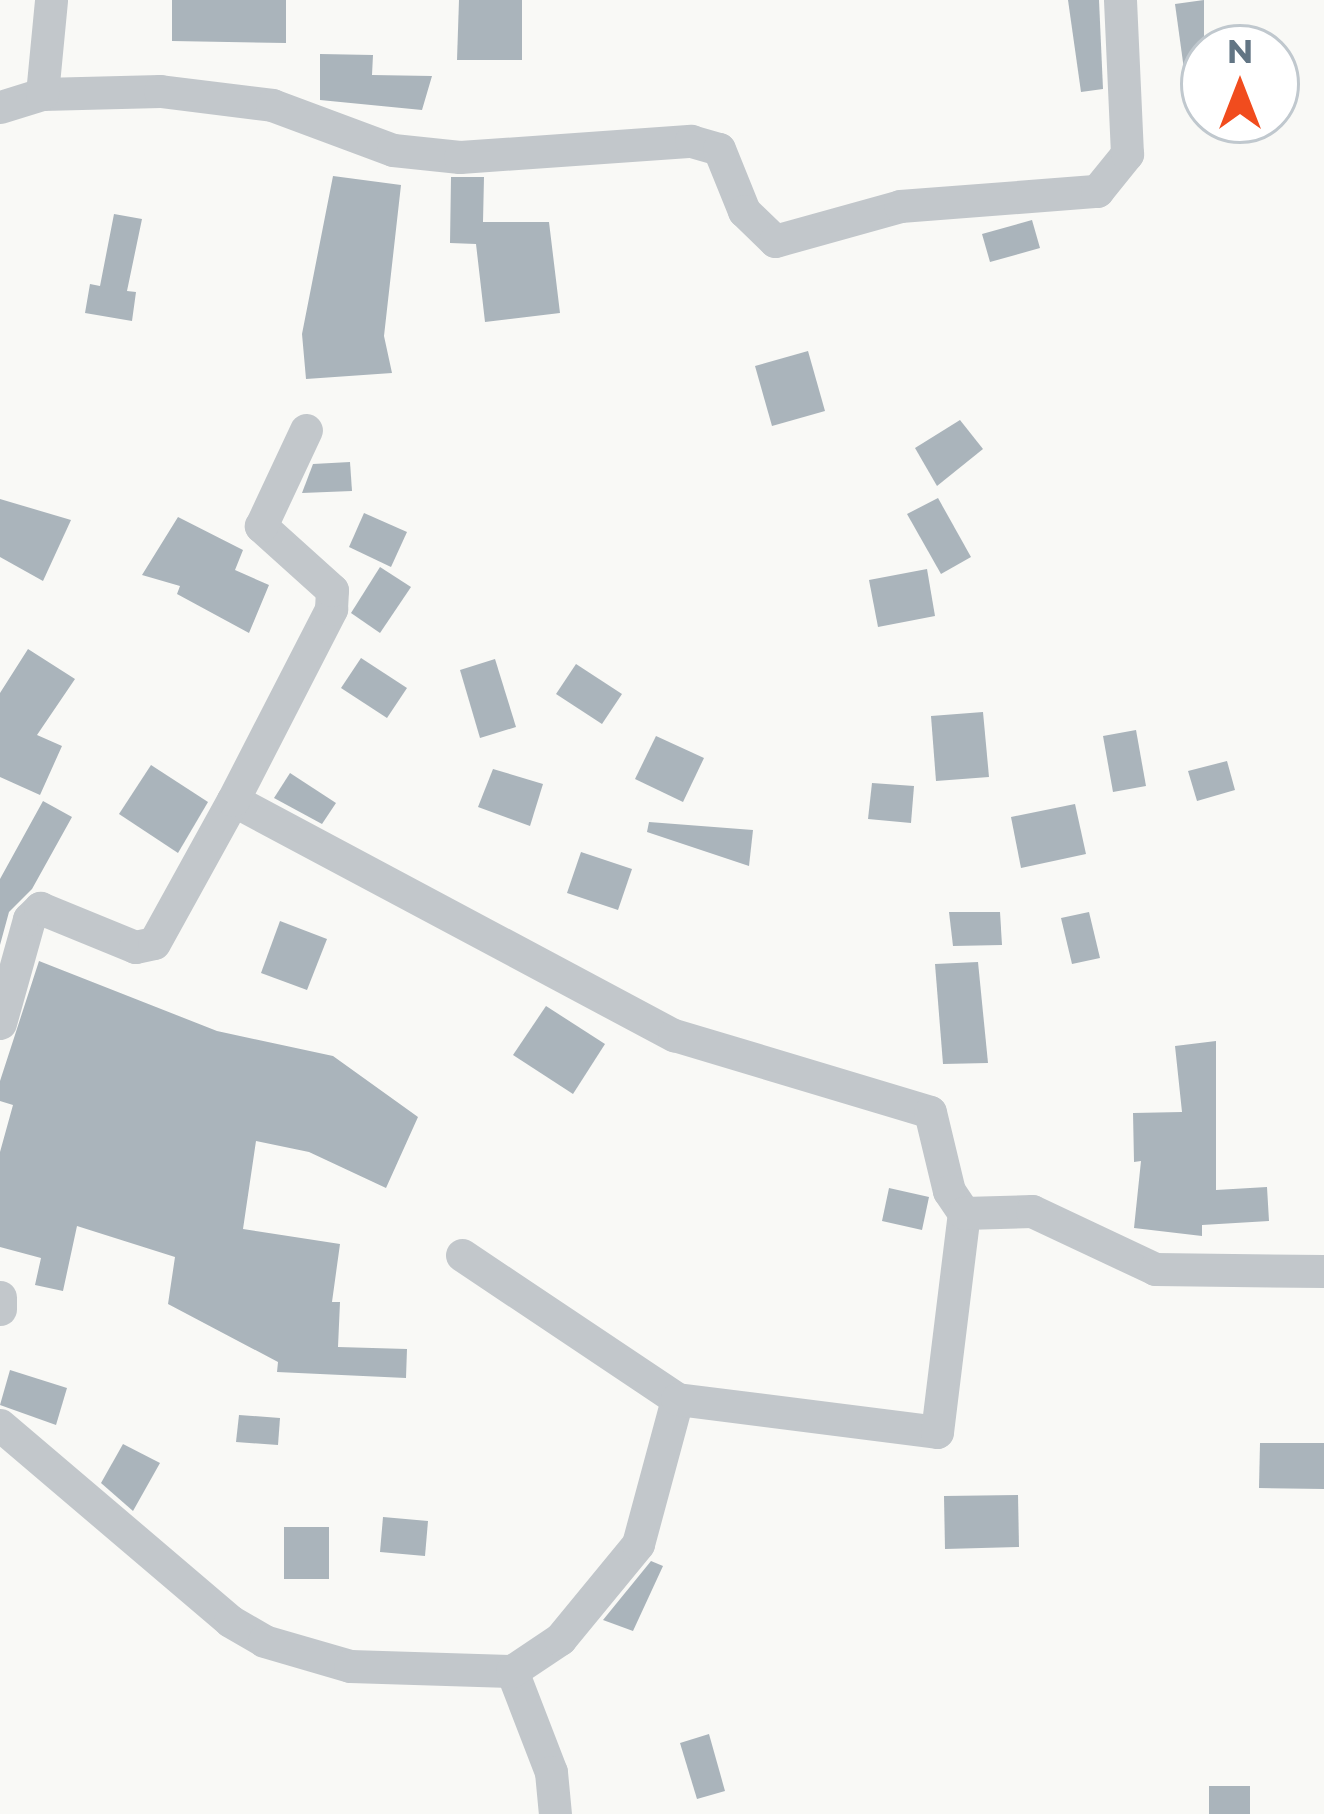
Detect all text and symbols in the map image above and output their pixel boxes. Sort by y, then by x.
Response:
north arrow [1180,24,1300,144]
text: N [1227,31,1253,71]

